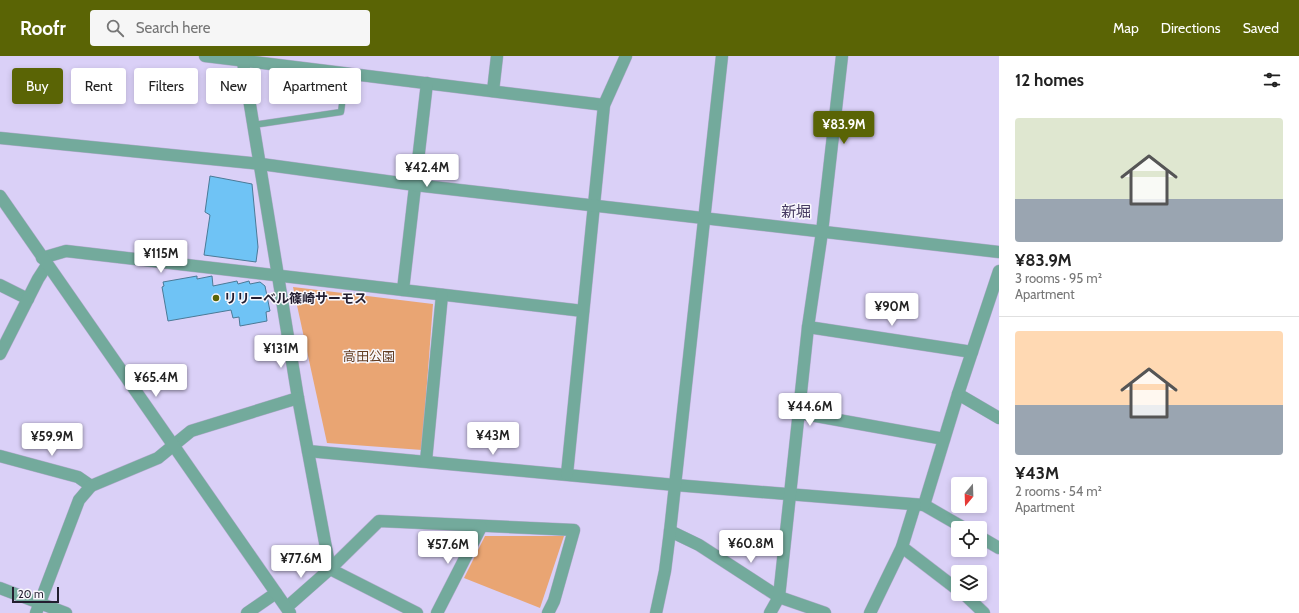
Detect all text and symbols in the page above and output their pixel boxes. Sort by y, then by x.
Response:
search box [90,10,370,46]
text: Roofr [20,17,66,40]
icon: search [104,17,126,39]
text: Search here [136,19,210,37]
text: Map [1113,19,1139,37]
text: Directions [1161,19,1221,37]
text: Saved [1243,19,1279,37]
chip: Buy [12,68,63,104]
chip: Rent [71,68,126,104]
chip: Filters [134,68,198,104]
chip: New [206,68,261,104]
chip: Apartment [269,68,361,104]
icon: filters [1261,69,1283,91]
text: 12 homes [1015,70,1084,90]
pin: ¥83.9M [811,111,877,145]
text: ¥83.9M [822,116,866,132]
icon: home [1113,144,1185,216]
pin: ¥42.4M [394,154,460,188]
text: ¥42.4M [405,159,449,175]
district label: 新堀 [781,203,811,221]
pin: ¥115M [133,240,189,274]
text: ¥115M [143,245,179,261]
text: ¥83.9M [1015,250,1072,270]
text: 3 rooms · 95 m² [1015,270,1102,286]
text: Apartment [1015,286,1075,302]
place label: リリーベル篠崎サーモス [224,290,367,306]
marker: リリーベル篠崎サーモス [211,293,221,303]
pin: ¥90M [868,293,916,327]
text: ¥90M [874,298,910,314]
pin: ¥131M [253,335,309,369]
text: ¥131M [263,340,299,356]
park label: 高田公園 [343,348,395,364]
icon: home [1113,357,1185,429]
pin: ¥65.4M [123,364,189,398]
text: ¥65.4M [134,369,178,385]
pin: ¥44.6M [777,393,843,427]
text: ¥44.6M [787,398,833,414]
pin: ¥43M [469,422,517,456]
pin: ¥59.9M [19,423,85,457]
text: ¥43M [476,427,510,443]
text: ¥59.9M [31,428,73,444]
text: ¥43M [1015,463,1059,483]
north arrow [951,477,987,513]
map controls [951,477,987,601]
text: 2 rooms · 54 m² [1015,483,1102,499]
text: Apartment [1015,499,1075,515]
button: locate [951,521,987,557]
pin: ¥60.8M [718,530,784,564]
pin: ¥57.6M [415,531,481,565]
text: ¥60.8M [728,535,774,551]
text: ¥57.6M [427,536,469,552]
pin: ¥77.6M [268,545,334,579]
text: ¥77.6M [280,550,322,566]
button: layers [951,565,987,601]
scale bar [12,585,59,604]
text: 20 m [18,587,44,601]

